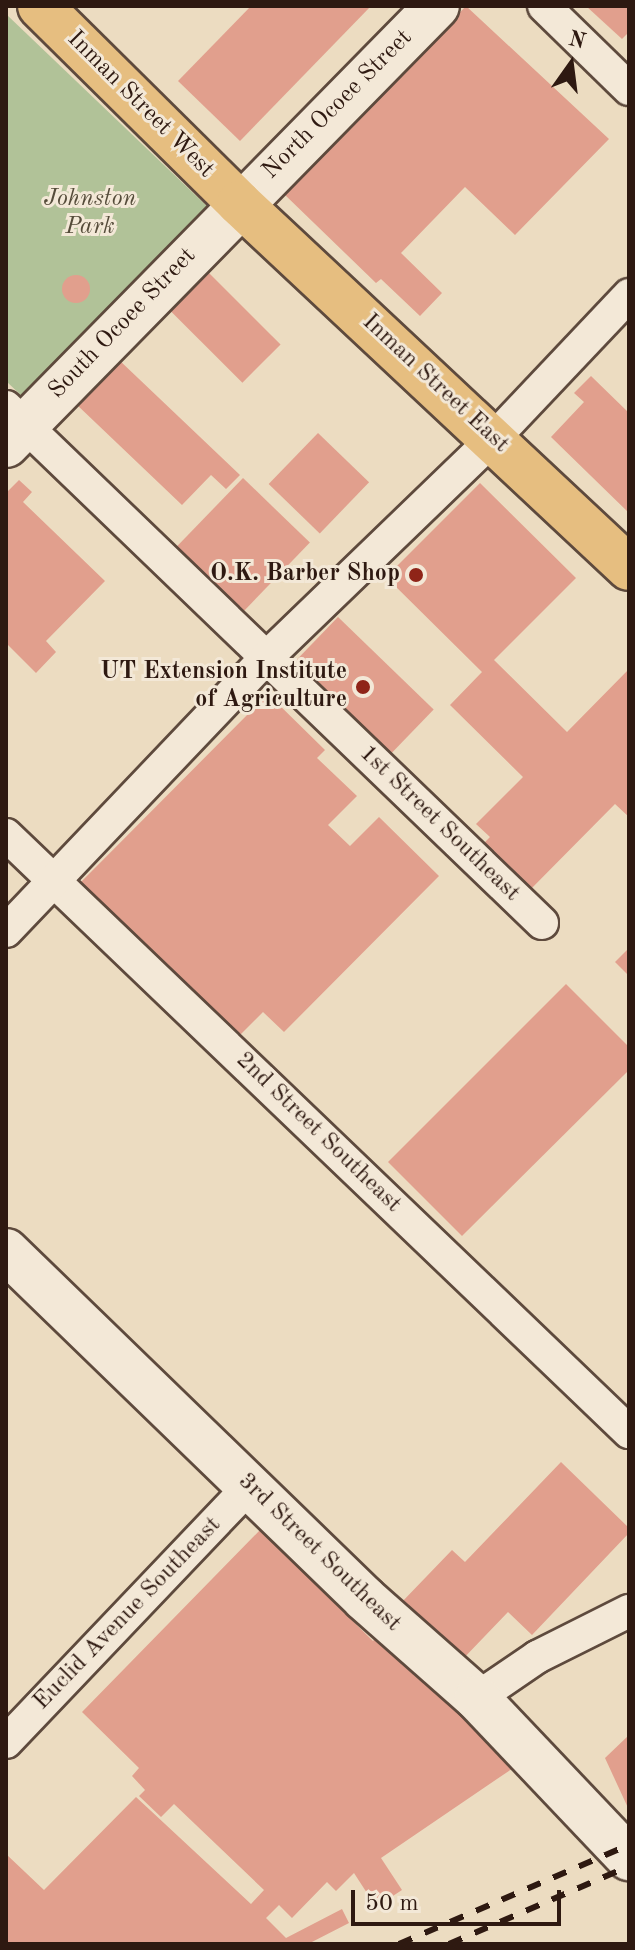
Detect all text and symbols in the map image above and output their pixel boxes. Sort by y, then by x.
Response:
street label: North Ocoee Street [257,24,419,186]
north arrow [531,24,611,104]
street label: Inman Street West [60,25,220,185]
text: N [566,28,588,53]
park label: Johnston Park [44,186,136,242]
street label: South Ocoee Street [43,242,203,406]
street label: Inman Street East [355,308,515,460]
place label: O.K. Barber Shop [210,561,400,589]
marker: O.K. Barber Shop [407,566,425,584]
place label: UT Extension Institute of Agriculture [100,659,347,715]
marker: UT Extension Institute of Agriculture [354,678,372,696]
street label: 1st Street Southeast [353,740,525,908]
street label: 2nd Street Southeast [229,1047,407,1219]
street label: 3rd Street Southeast [231,1468,407,1638]
street label: Euclid Avenue Southeast [28,1511,228,1717]
scale bar [355,1874,565,1924]
text: 50 m [365,1892,419,1916]

